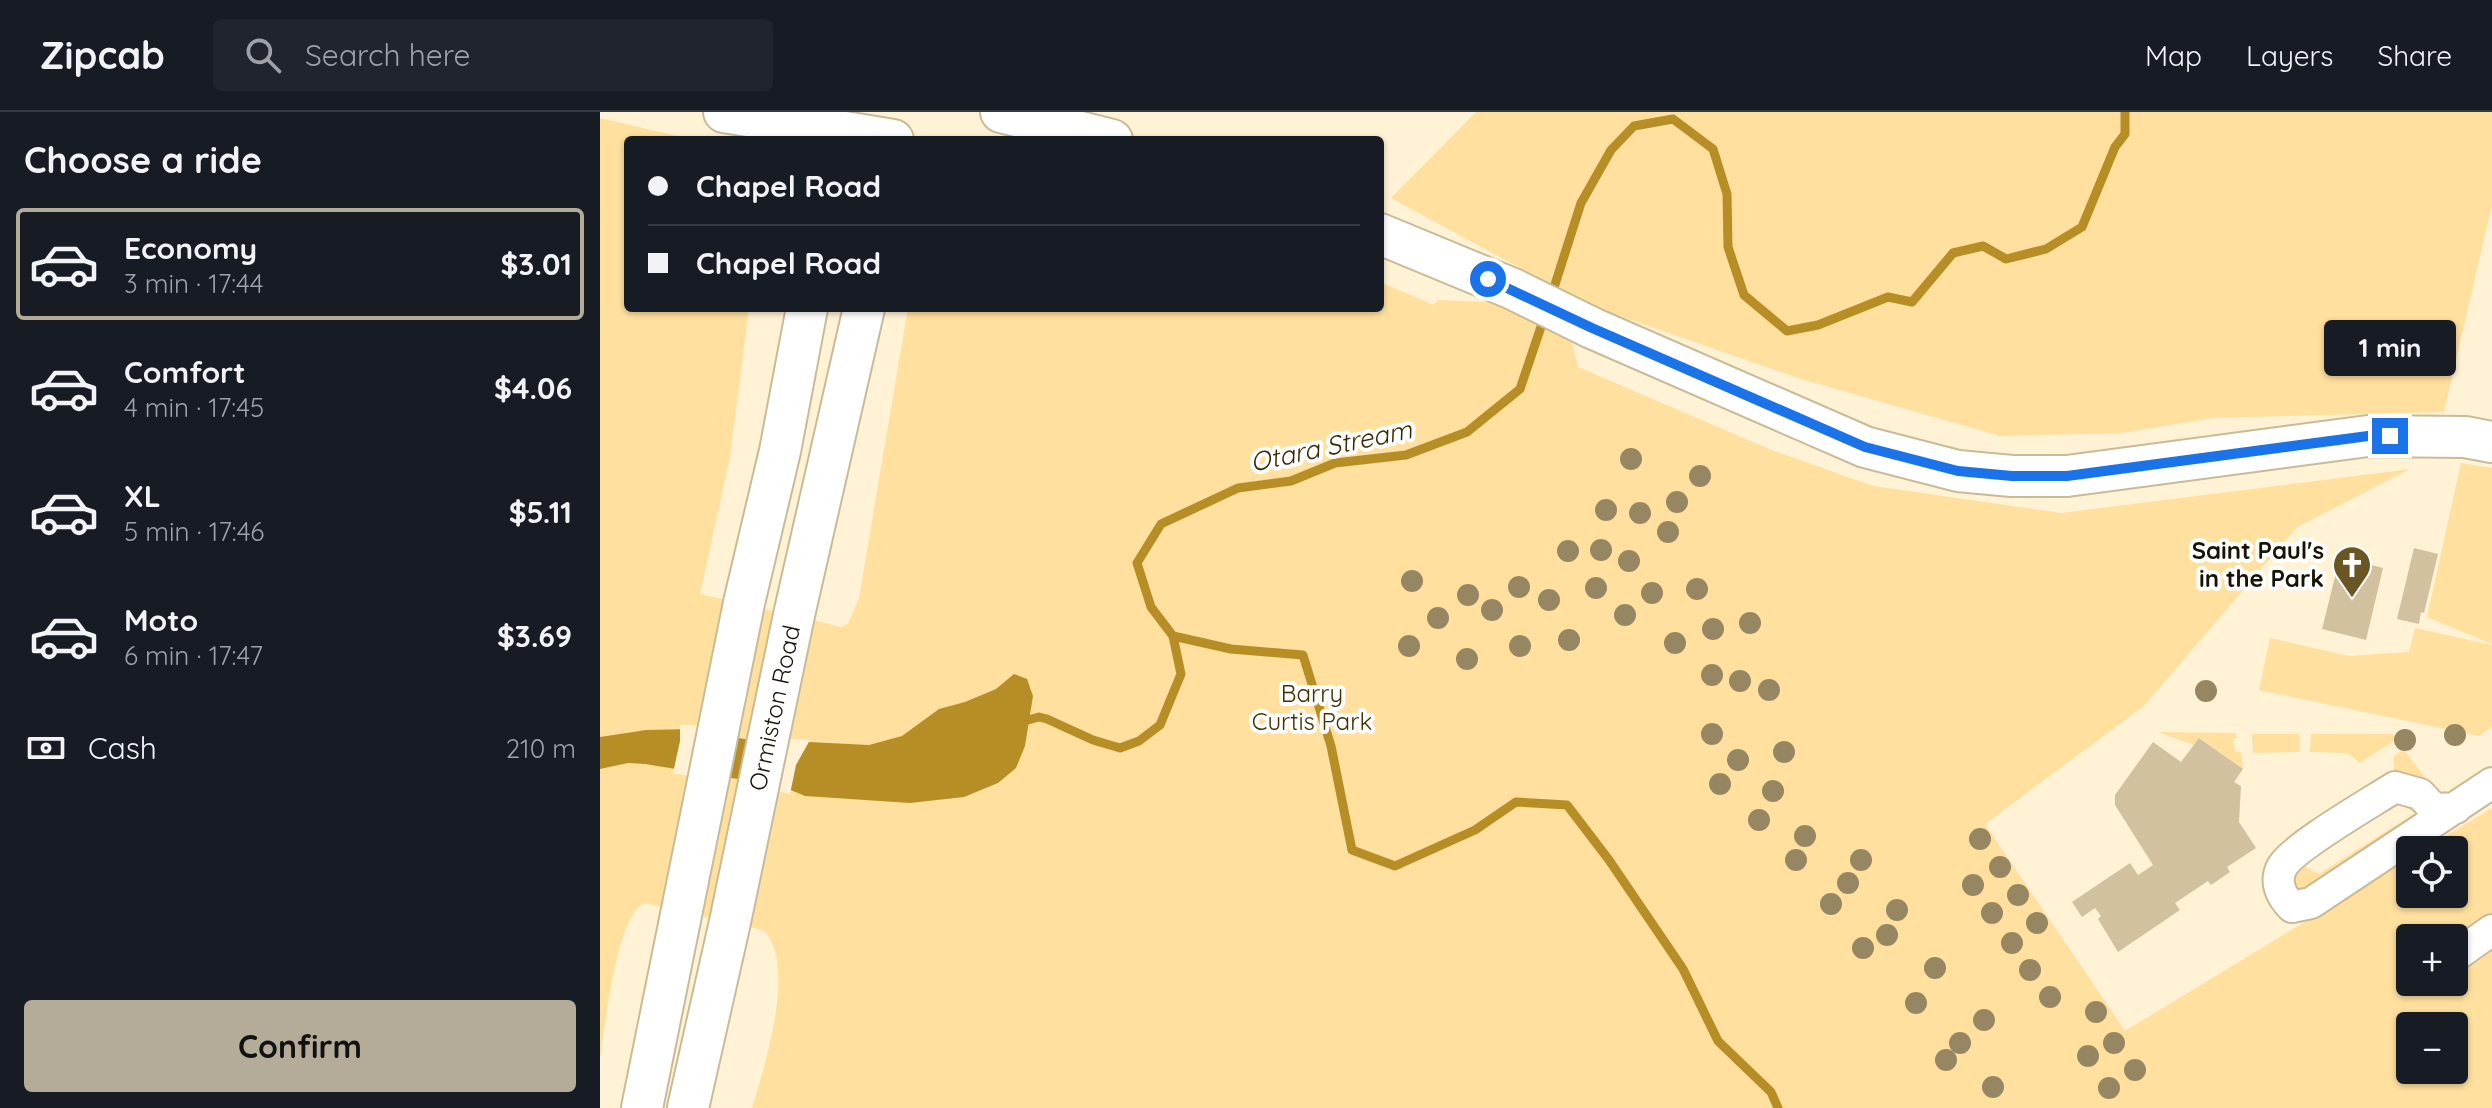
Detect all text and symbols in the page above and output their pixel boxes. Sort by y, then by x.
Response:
search box [213,19,773,91]
text: Zipcab [40,31,165,79]
icon: search [241,33,285,77]
text: Search here [305,36,471,74]
text: Map [2145,38,2202,73]
text: Layers [2246,38,2333,73]
text: Share [2377,38,2452,73]
text: Choose a ride [24,137,262,182]
text: Chapel Road [696,167,881,205]
icon: car [28,228,100,300]
text: Economy [124,229,257,267]
text: Chapel Road [696,244,881,282]
text: $3.01 [500,245,572,283]
route start [1470,261,1506,297]
text: 3 min · 17:44 [124,267,264,300]
callout: 1 min [2324,320,2456,376]
text: 1 min [2359,331,2422,364]
icon: car [28,352,100,424]
text: Comfort [124,353,245,391]
text: $4.06 [494,369,572,407]
text: 4 min · 17:45 [124,391,264,424]
water label: Otara Stream [1247,412,1416,479]
route end [2372,418,2408,454]
icon: car [28,476,100,548]
text: XL [124,477,161,515]
text: $5.11 [509,493,572,531]
text: 5 min · 17:46 [124,515,264,548]
place label: Saint Paul's in the Park [2192,535,2324,593]
church icon: Saint Paul's in the Park [2331,544,2373,599]
icon: car [28,600,100,672]
text: Moto [124,601,198,639]
text: $3.69 [497,617,572,655]
street label: Ormiston Road [742,622,806,793]
text: 6 min · 17:47 [124,639,263,672]
park label: Barry Curtis Park [1252,678,1372,736]
icon: cash [24,726,68,770]
text: Cash [88,729,157,767]
text: 210 m [506,732,576,765]
map controls [2396,836,2468,1084]
button: locate [2396,836,2468,908]
button: + [2396,924,2468,996]
button: Confirm [24,1000,576,1092]
button: − [2396,1012,2468,1084]

